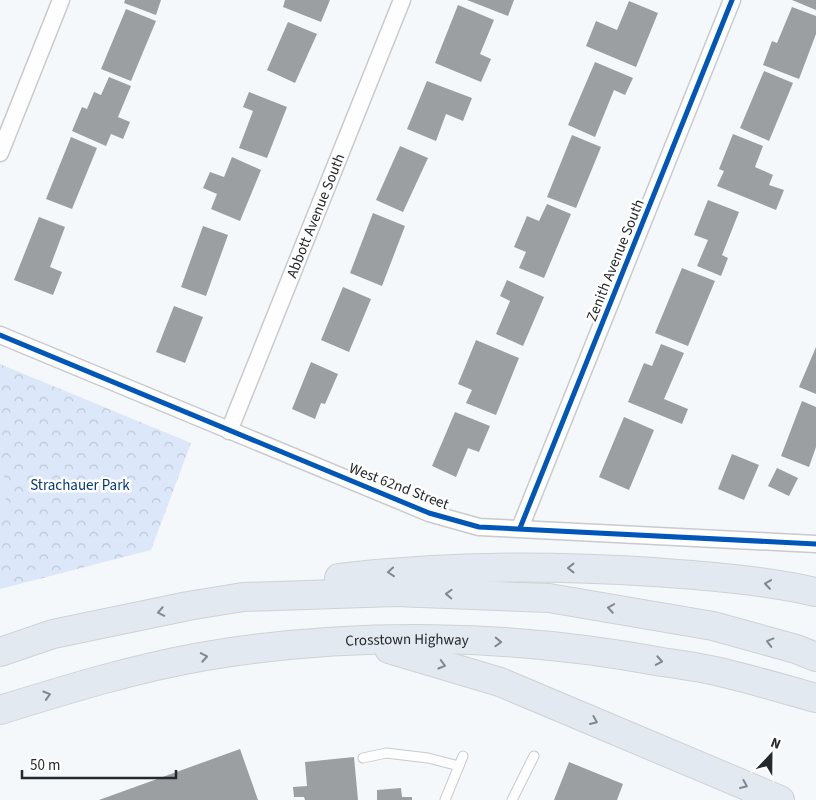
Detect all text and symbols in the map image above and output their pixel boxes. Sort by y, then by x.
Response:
street label: Abbott Avenue South [281,151,350,281]
street label: Zenith Avenue South [581,196,650,324]
street label: West 62nd Street [346,458,452,515]
park label: Strachauer Park [30,475,130,496]
one-way arrow [567,563,574,573]
one-way arrow [387,566,395,577]
one-way arrow [763,580,772,590]
one-way arrow [445,588,453,599]
one-way arrow [606,604,615,614]
one-way arrow [156,606,165,616]
street label: Crosstown Highway [345,629,469,652]
one-way arrow [494,636,502,647]
one-way arrow [766,637,774,647]
one-way arrow [200,652,209,662]
one-way arrow [655,655,663,666]
one-way arrow [437,659,446,669]
one-way arrow [42,691,50,701]
one-way arrow [589,715,598,726]
north arrow [746,730,796,780]
text: N [767,733,784,755]
scale bar [22,748,176,780]
text: 50 m [30,755,60,776]
one-way arrow [739,778,748,789]

